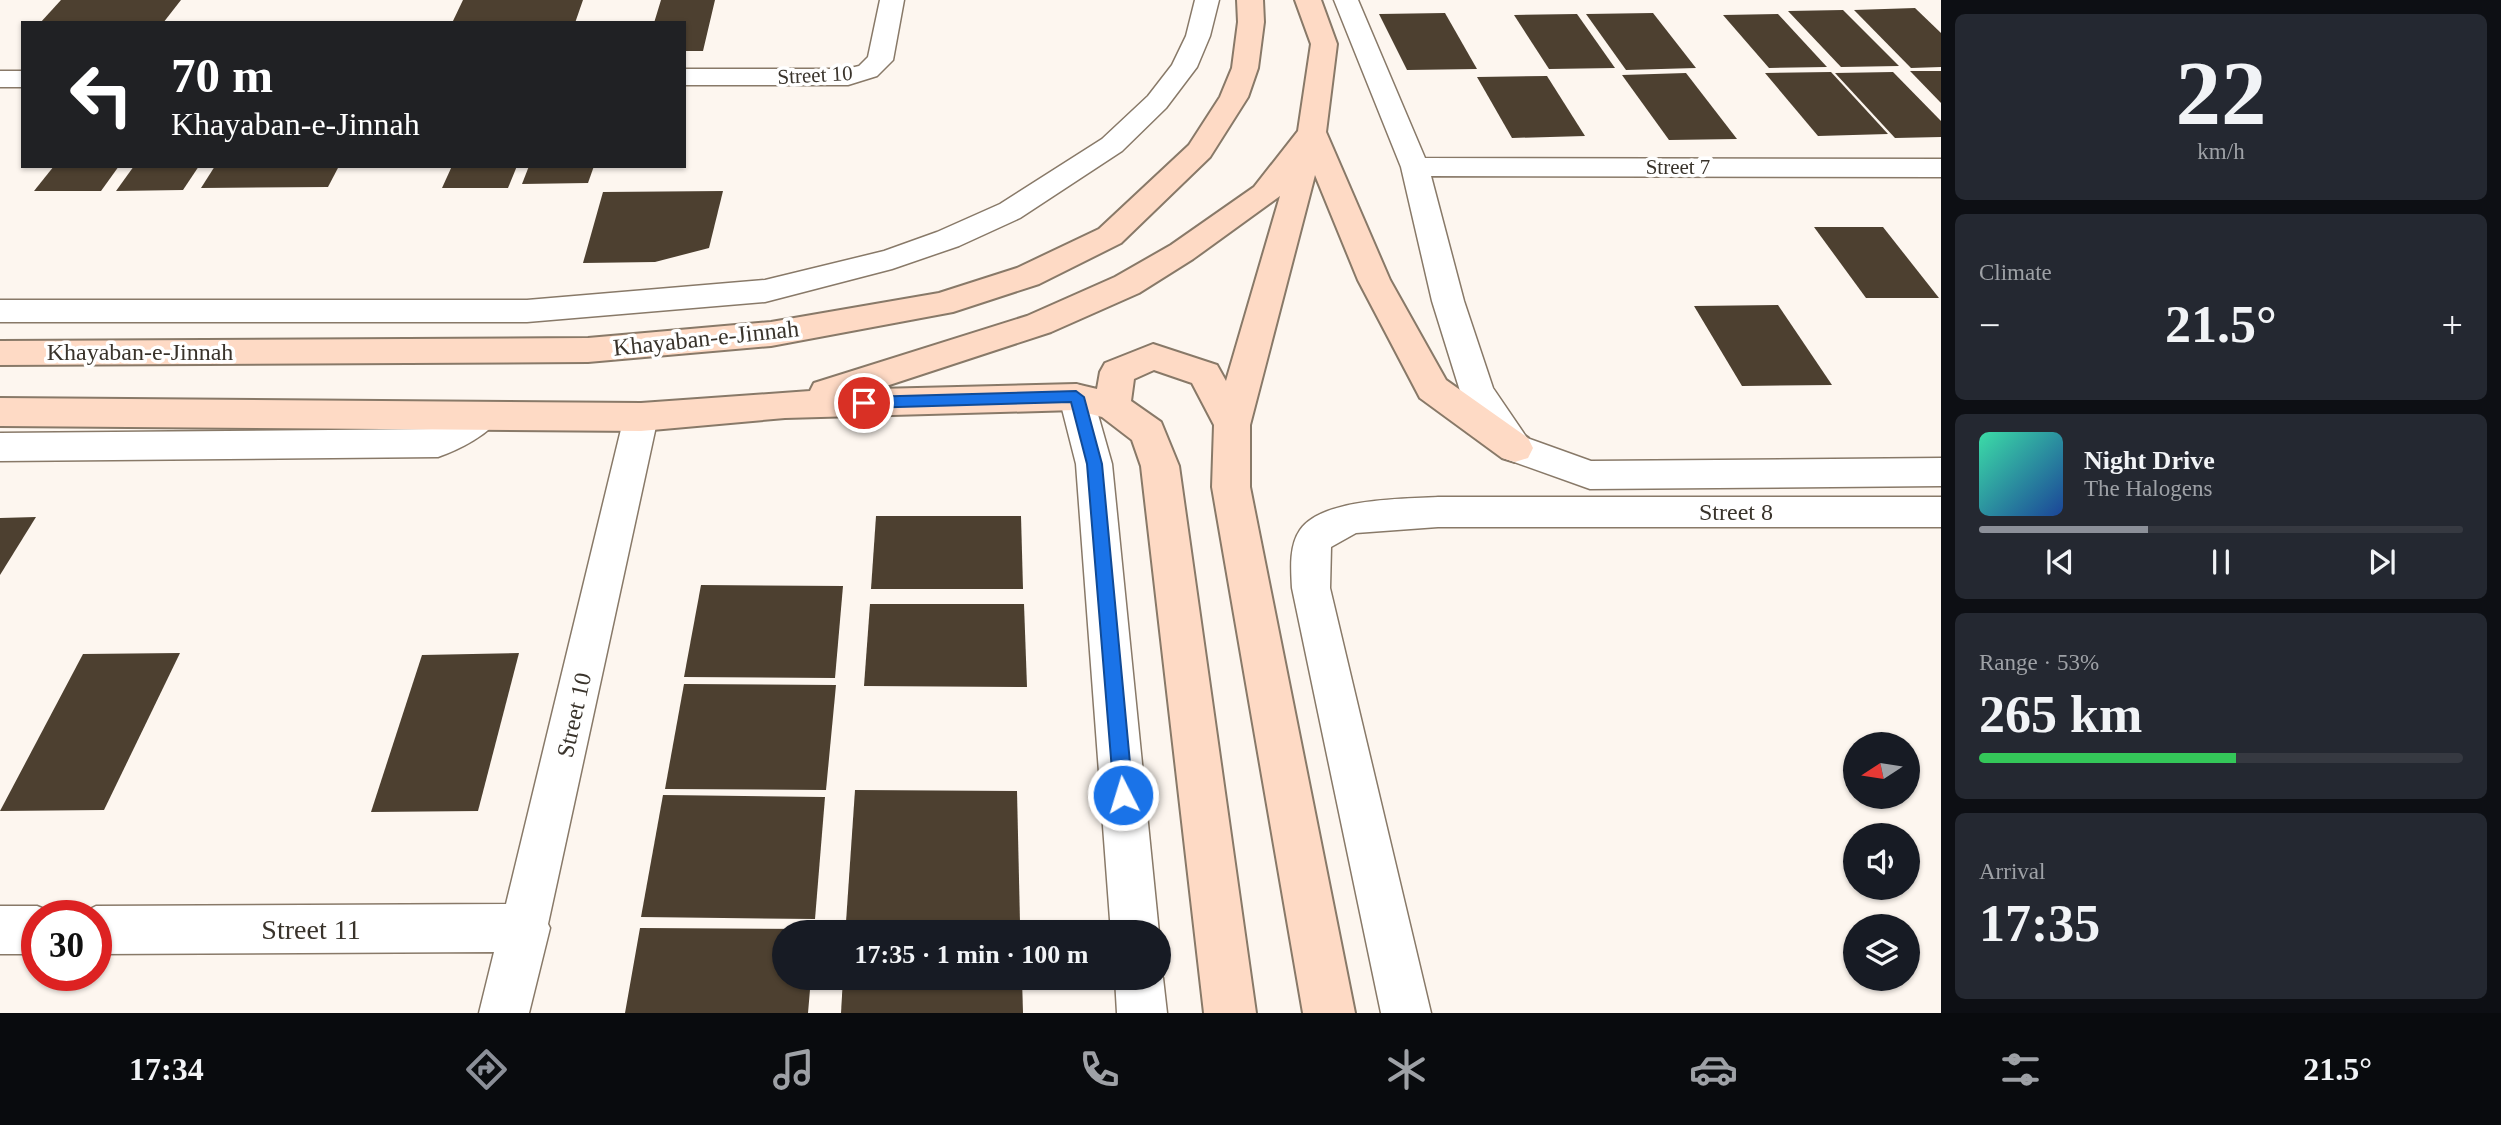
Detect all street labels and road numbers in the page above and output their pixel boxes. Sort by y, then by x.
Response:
street label: Street 10 [777,61,853,89]
street label: Street 7 [1646,155,1710,179]
street label: Khayaban-e-Jinnah [612,315,800,361]
street label: Khayaban-e-Jinnah [47,339,233,365]
street label: Street 8 [1699,499,1773,525]
street label: Street 10 [552,670,596,760]
street label: Street 11 [261,914,361,945]

